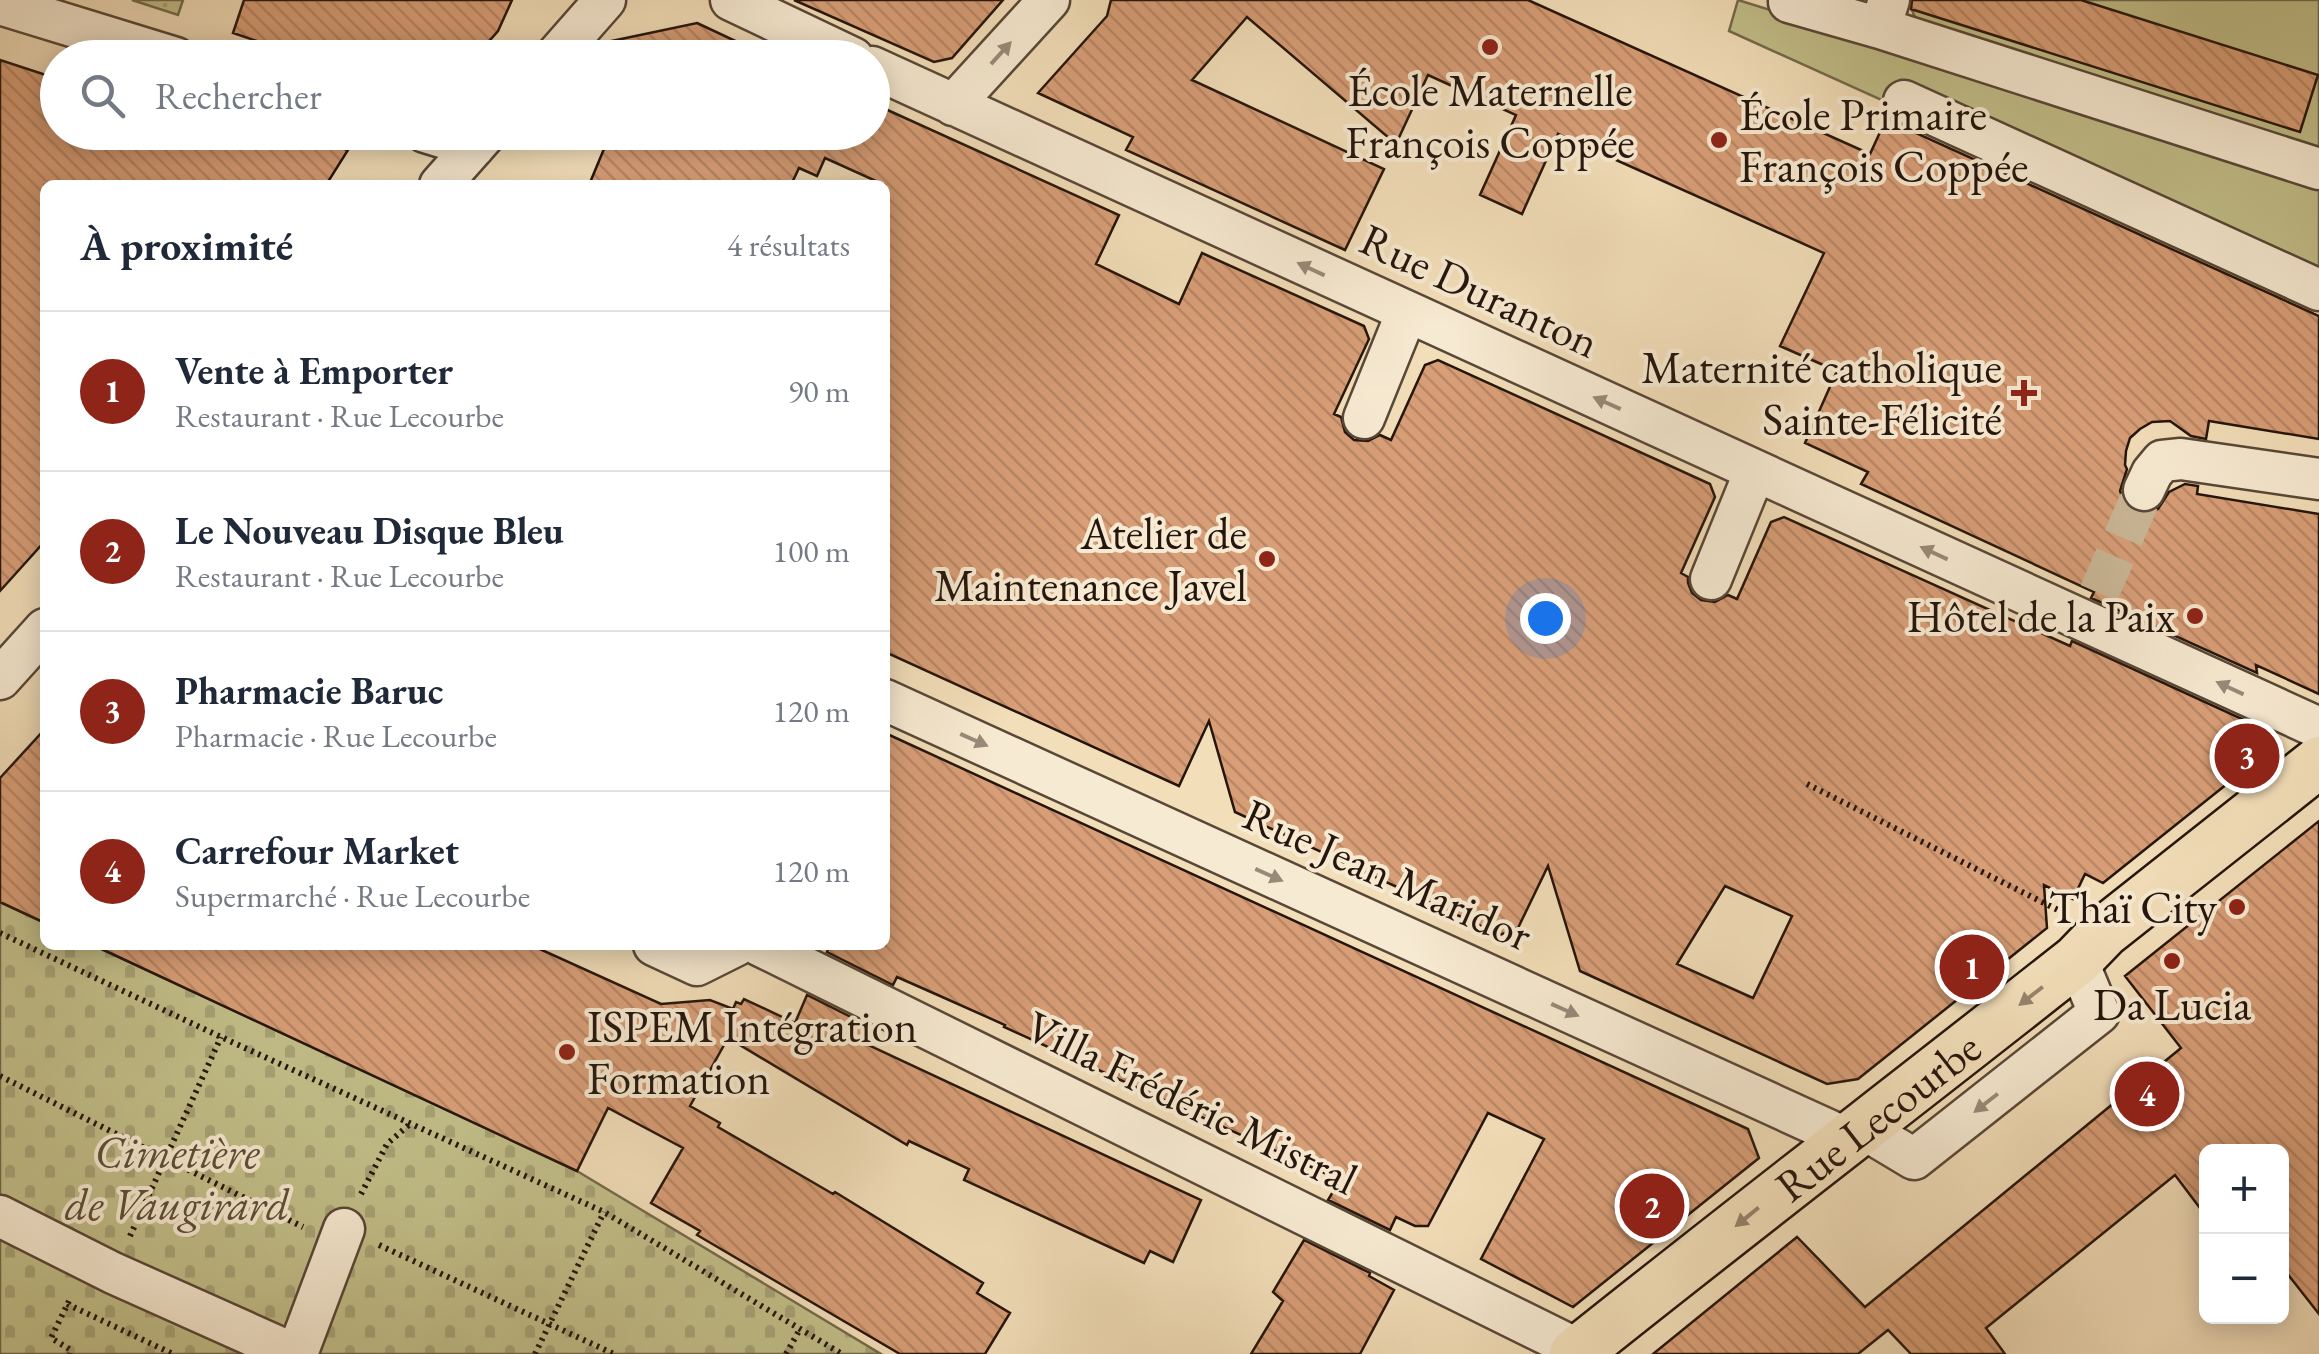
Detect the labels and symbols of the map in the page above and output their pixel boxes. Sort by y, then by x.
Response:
marker: École Maternelle François Coppée [1479,36,1501,58]
one-way arrow [989,41,1012,65]
place label: École Maternelle François Coppée [1345,61,1635,171]
place label: École Primaire François Coppée [1739,85,2029,195]
marker: École Primaire François Coppée [1708,129,1730,151]
street label: Rue Duranton [1351,209,1609,371]
one-way arrow [1296,260,1325,277]
place label: Maternité catholique Sainte-Félicité [1641,338,2002,448]
marker: Maternité catholique Sainte-Félicité [2011,380,2037,406]
one-way arrow [1592,395,1621,412]
place label: Atelier de Maintenance Javel [934,504,1247,614]
one-way arrow [1920,545,1949,561]
marker: Atelier de Maintenance Javel [1256,548,1278,570]
place label: Hôtel de la Paix [1907,587,2176,645]
your location [1520,593,1571,644]
marker: Hôtel de la Paix [2184,605,2206,627]
one-way arrow [2215,680,2245,696]
pin: 3 [2214,718,2280,794]
one-way arrow [959,732,989,748]
street label: Rue Jean Maridor [1235,785,1541,963]
one-way arrow [1255,867,1284,883]
place label: Thaï City [2049,878,2217,936]
marker: Thaï City [2226,896,2248,918]
pin: 1 [1940,930,2004,1004]
marker: Da Lucia [2161,950,2183,972]
place label: Da Lucia [2093,975,2251,1033]
one-way arrow [2018,985,2044,1006]
place label: ISPEM Intégration Formation [587,997,917,1107]
street label: Villa Frédéric Mistral [1017,997,1367,1207]
one-way arrow [1551,1001,1580,1018]
street label: Rue Lecourbe [1763,1018,1992,1214]
marker: ISPEM Intégration Formation [556,1041,578,1063]
pin: 4 [2114,1056,2180,1132]
one-way arrow [1973,1092,1998,1113]
park label: Cimetière de Vaugirard [65,1123,290,1233]
pin: 2 [1620,1168,1684,1244]
one-way arrow [1734,1206,1760,1227]

